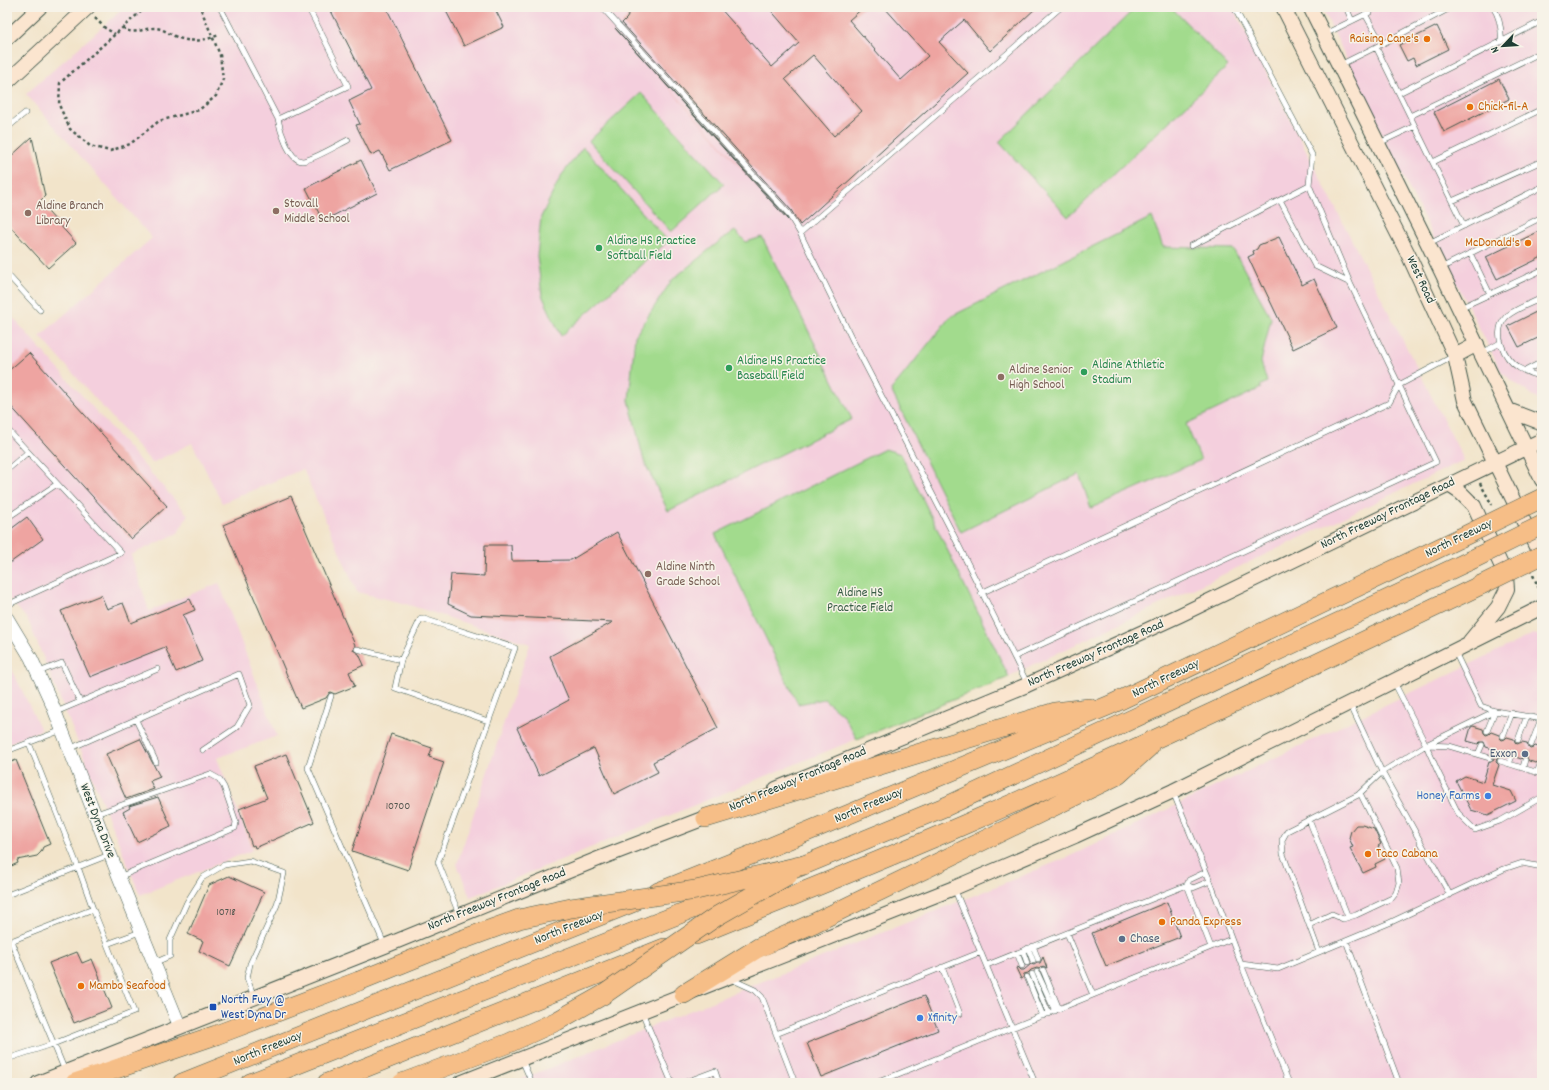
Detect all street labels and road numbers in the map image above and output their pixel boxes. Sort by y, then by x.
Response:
street label: West Road [1401,253,1439,307]
street label: North Freeway Frontage Road [1318,475,1458,553]
street label: North Freeway [1423,516,1495,562]
street label: North Freeway Frontage Road [1025,617,1167,691]
street label: North Freeway [1130,656,1202,702]
street label: North Freeway Frontage Road [727,744,869,816]
street label: West Dyna Drive [74,781,120,861]
street label: North Freeway [833,785,905,827]
street label: North Freeway Frontage Road [426,865,568,935]
street label: North Freeway [532,907,606,949]
street label: North Freeway [231,1026,306,1071]

